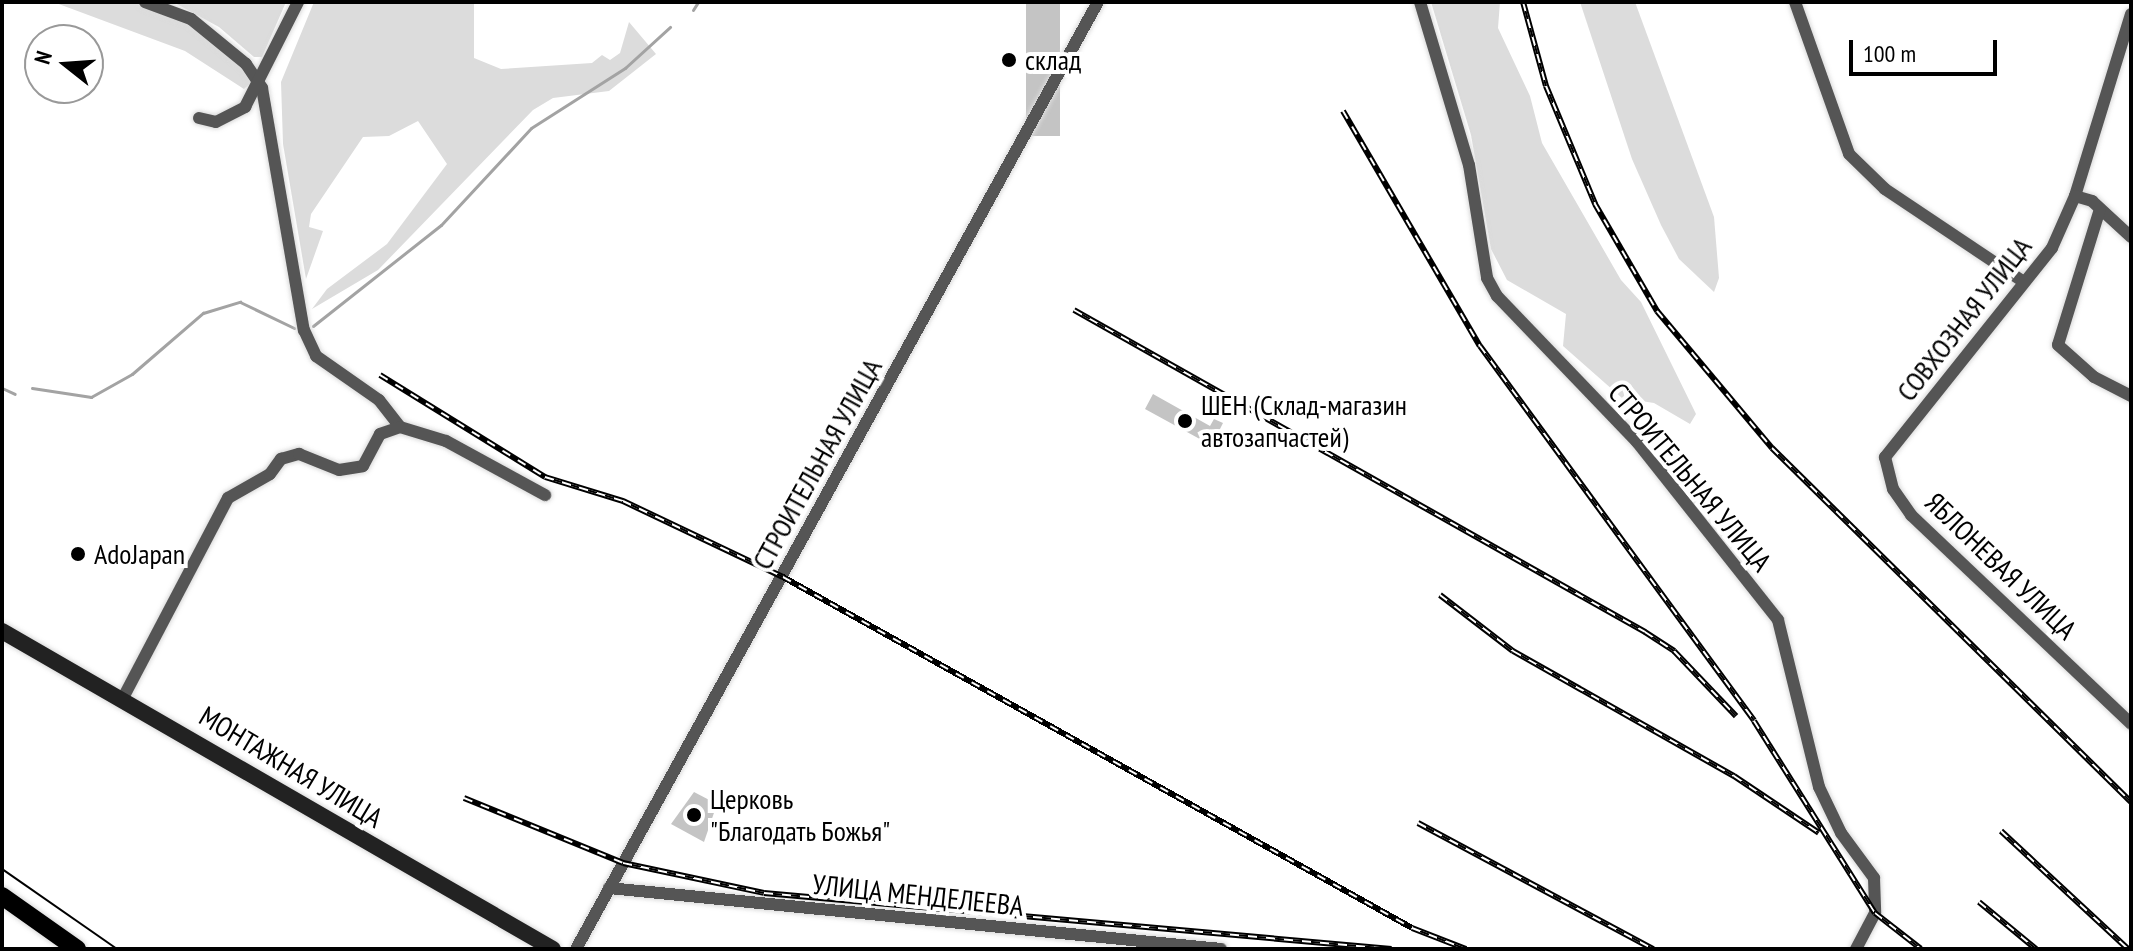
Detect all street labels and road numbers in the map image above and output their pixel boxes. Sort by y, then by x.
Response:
street label: СОВХОЗНАЯ УЛИЦА [1889,230,2039,408]
street label: СТРОИТЕЛЬНАЯ УЛИЦА [745,353,889,575]
street label: СТРОИТЕЛЬНАЯ УЛИЦА [1601,376,1779,578]
street label: ЯБЛОНЕВАЯ УЛИЦА [1918,485,2084,647]
street label: МОНТАЖНАЯ УЛИЦА [193,699,389,835]
street label: УЛИЦА МЕНДЕЛЕЕВА [810,867,1026,923]

